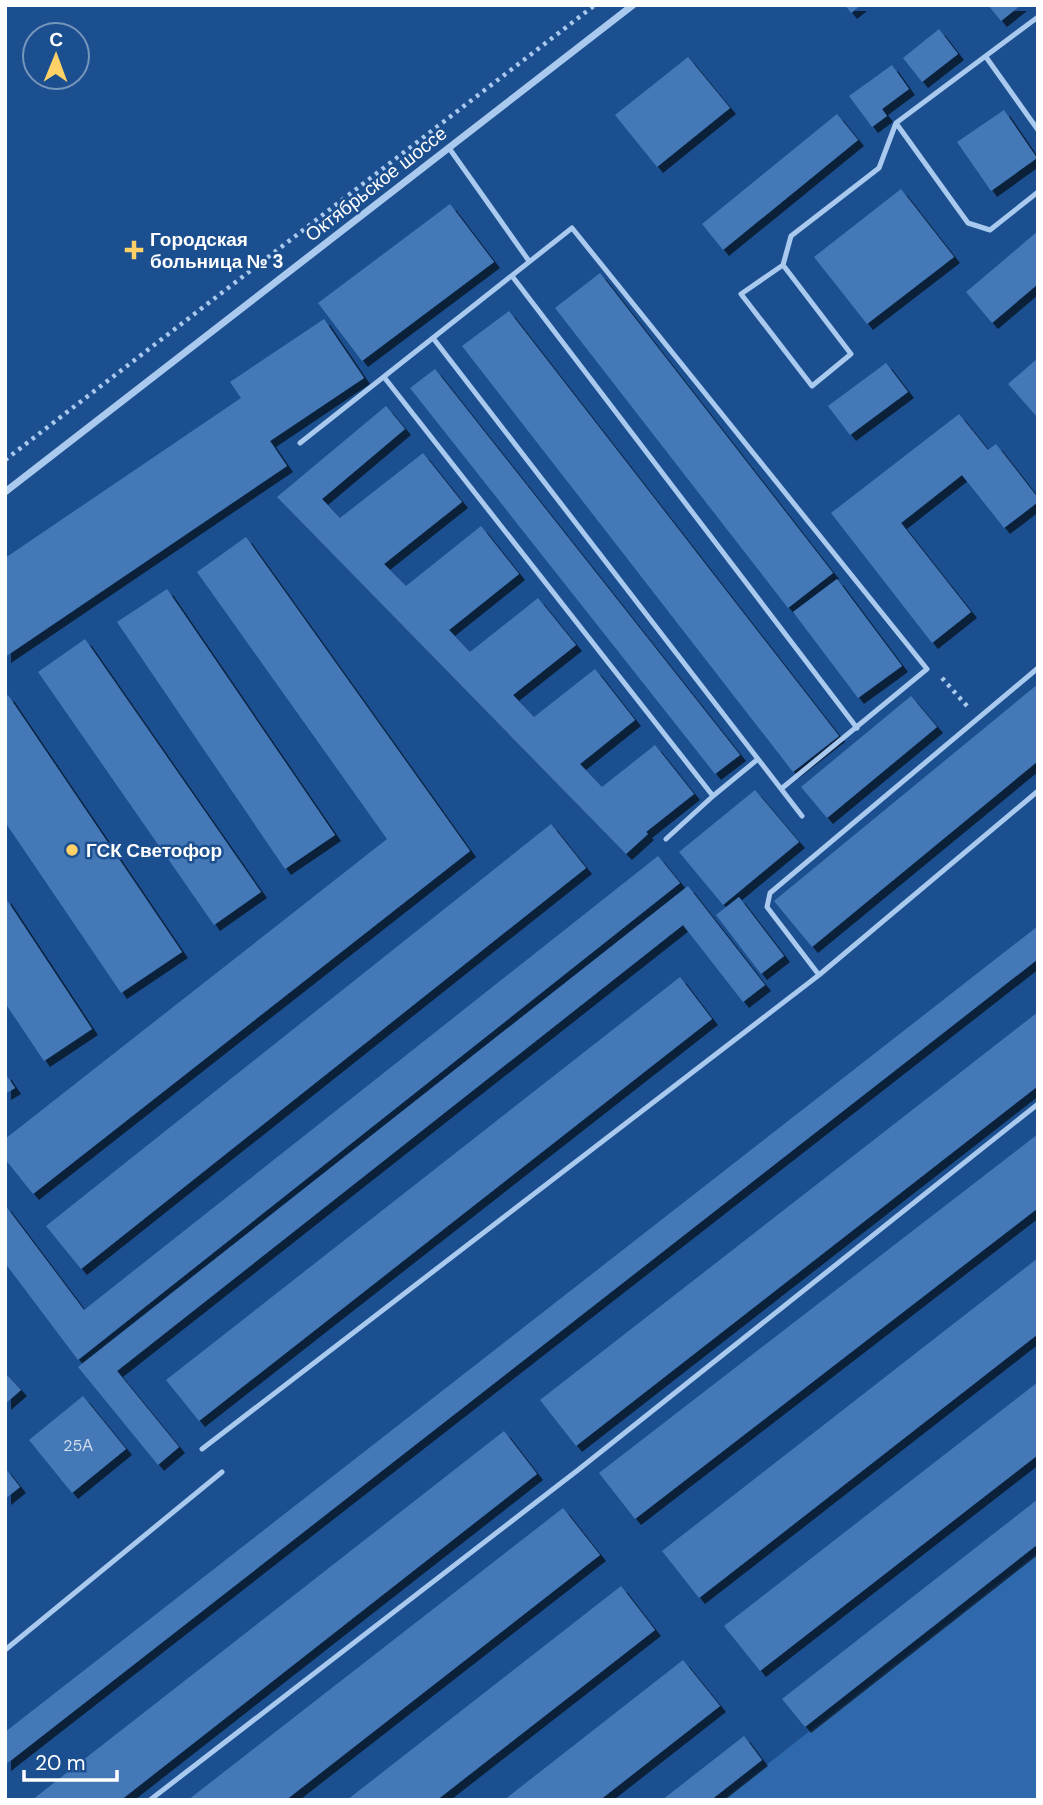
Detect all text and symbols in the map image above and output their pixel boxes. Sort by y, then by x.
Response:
north arrow [21,21,91,91]
text: С [49,27,64,52]
street label: Октябрьское шоссе [300,121,452,247]
place label: Городская больница № 3 [150,227,284,274]
marker: Городская больница № 3 [124,240,144,260]
place label: ГСК Светофор [86,838,222,863]
marker: ГСК Светофор [64,842,80,858]
house number: 25А [63,1435,93,1456]
scale bar [24,1738,117,1782]
text: 20 m [35,1749,86,1777]

